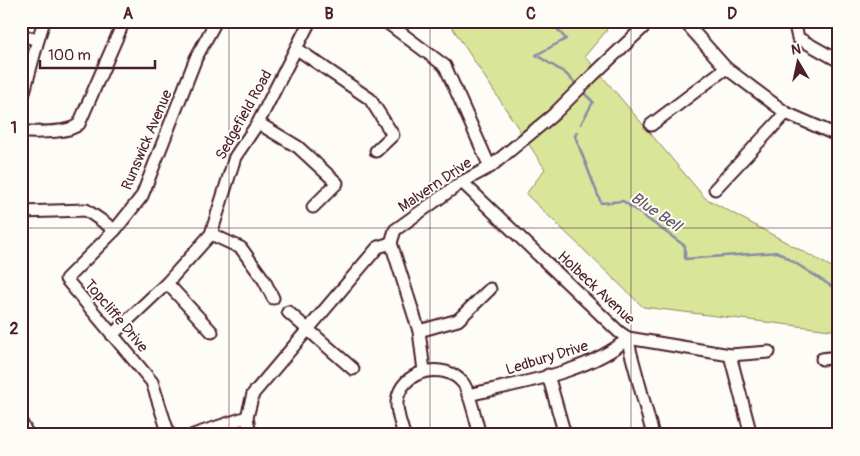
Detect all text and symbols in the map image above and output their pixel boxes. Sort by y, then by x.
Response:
text: A [123,4,134,24]
text: B [324,4,334,24]
text: C [526,4,536,24]
text: D [727,4,737,24]
scale bar [40,38,155,70]
north arrow [772,38,822,88]
text: N [790,41,802,59]
text: 100 m [48,46,91,65]
street label: Sedgefield Road [212,67,276,163]
street label: Runswick Avenue [117,86,177,193]
text: 1 [11,118,17,138]
street label: Malvern Drive [395,153,476,217]
water label: Blue Bell [627,188,687,237]
street label: Holbeck Avenue [553,247,639,329]
street label: Topcliffe Drive [80,276,152,357]
text: 2 [10,319,19,339]
street label: Ledbury Drive [504,336,591,380]

